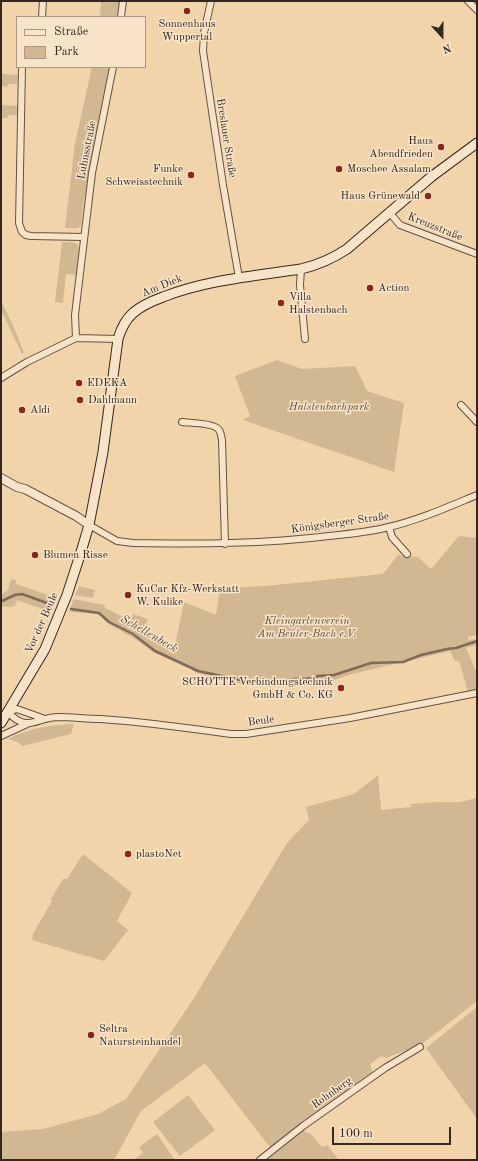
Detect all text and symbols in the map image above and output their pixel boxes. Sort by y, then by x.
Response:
marker: Sonnenhaus Wuppertal [182,6,192,16]
legend [16,16,146,68]
north arrow [422,16,462,56]
place label: Sonnenhaus Wuppertal [158,17,216,43]
text: Straße [54,26,88,38]
text: N [441,41,452,54]
text: Park [54,46,79,58]
street label: Breslauer Straße [213,97,239,179]
street label: Luhnsstraße [75,120,99,180]
place label: Haus Abendfrieden [369,134,433,160]
marker: Haus Abendfrieden [436,142,446,152]
place label: Funke Schweisstechnik [105,162,183,188]
place label: Moschee Assalam [347,162,431,176]
marker: Moschee Assalam [334,164,344,174]
marker: Funke Schweisstechnik [186,170,196,180]
place label: Haus Grünewald [341,189,420,203]
marker: Haus Grünewald [423,191,433,201]
street label: Kreuzstraße [406,210,464,244]
street label: Am Diek [140,272,184,300]
place label: Action [378,281,409,295]
marker: Action [365,283,375,293]
place label: Villa Halstenbach [289,290,348,316]
marker: Villa Halstenbach [276,298,286,308]
place label: EDEKA [87,376,127,390]
marker: EDEKA [74,378,84,388]
place label: Dahlmann [88,393,137,407]
marker: Dahlmann [75,395,85,405]
park label: Halstenbachpark [289,400,369,414]
place label: Aldi [30,403,50,417]
marker: Aldi [17,405,27,415]
street label: Königsberger Straße [290,510,390,536]
place label: Blumen Risse [43,548,108,562]
marker: Blumen Risse [30,550,40,560]
place label: KuCar Kfz-Werkstatt W. Kulike [136,582,239,608]
street label: Vor der Beule [23,590,61,656]
marker: KuCar Kfz-Werkstatt W. Kulike [123,590,133,600]
water label: Schellenbeck [118,612,180,656]
park label: Kleingartenverein Am Beuler-Bach e.V. [258,614,356,640]
place label: SCHOTTE Verbindungstechnik GmbH & Co. KG [182,675,333,701]
marker: SCHOTTE Verbindungstechnik GmbH & Co. KG [336,683,346,693]
street label: Beule [247,713,275,729]
place label: plastoNet [136,847,182,861]
marker: plastoNet [123,849,133,859]
place label: Seltra Natursteinhandel [99,1022,181,1048]
marker: Seltra Natursteinhandel [86,1030,96,1040]
street label: Rohnberg [309,1074,355,1112]
scale bar [334,1119,453,1145]
text: 100 m [339,1128,373,1140]

